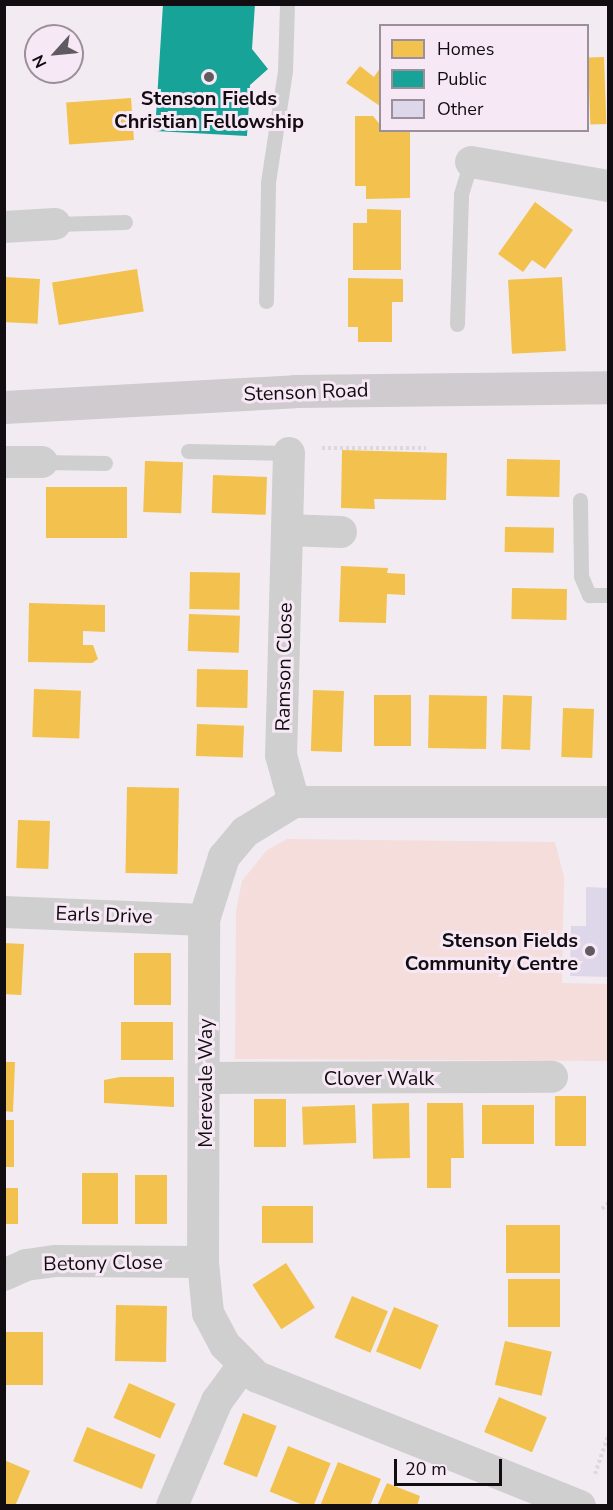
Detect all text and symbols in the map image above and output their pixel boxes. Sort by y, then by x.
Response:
north arrow [24,24,84,84]
legend [379,24,589,132]
text: Homes [437,37,494,61]
text: N [27,51,52,72]
text: Public [437,67,487,91]
marker: Stenson Fields Christian Fellowship [202,70,216,84]
place label: Stenson Fields Christian Fellowship [114,86,304,133]
text: Other [437,97,483,121]
street label: Stenson Road [243,378,369,406]
street label: Ramson Close [271,602,297,732]
street label: Earls Drive [55,901,153,929]
place label: Stenson Fields Community Centre [405,928,578,975]
marker: Stenson Fields Community Centre [583,944,597,958]
street label: Merevale Way [193,1018,217,1148]
street label: Clover Walk [324,1066,434,1090]
street label: Betony Close [43,1250,163,1276]
scale bar [397,1447,505,1485]
text: 20 m [405,1457,447,1481]

